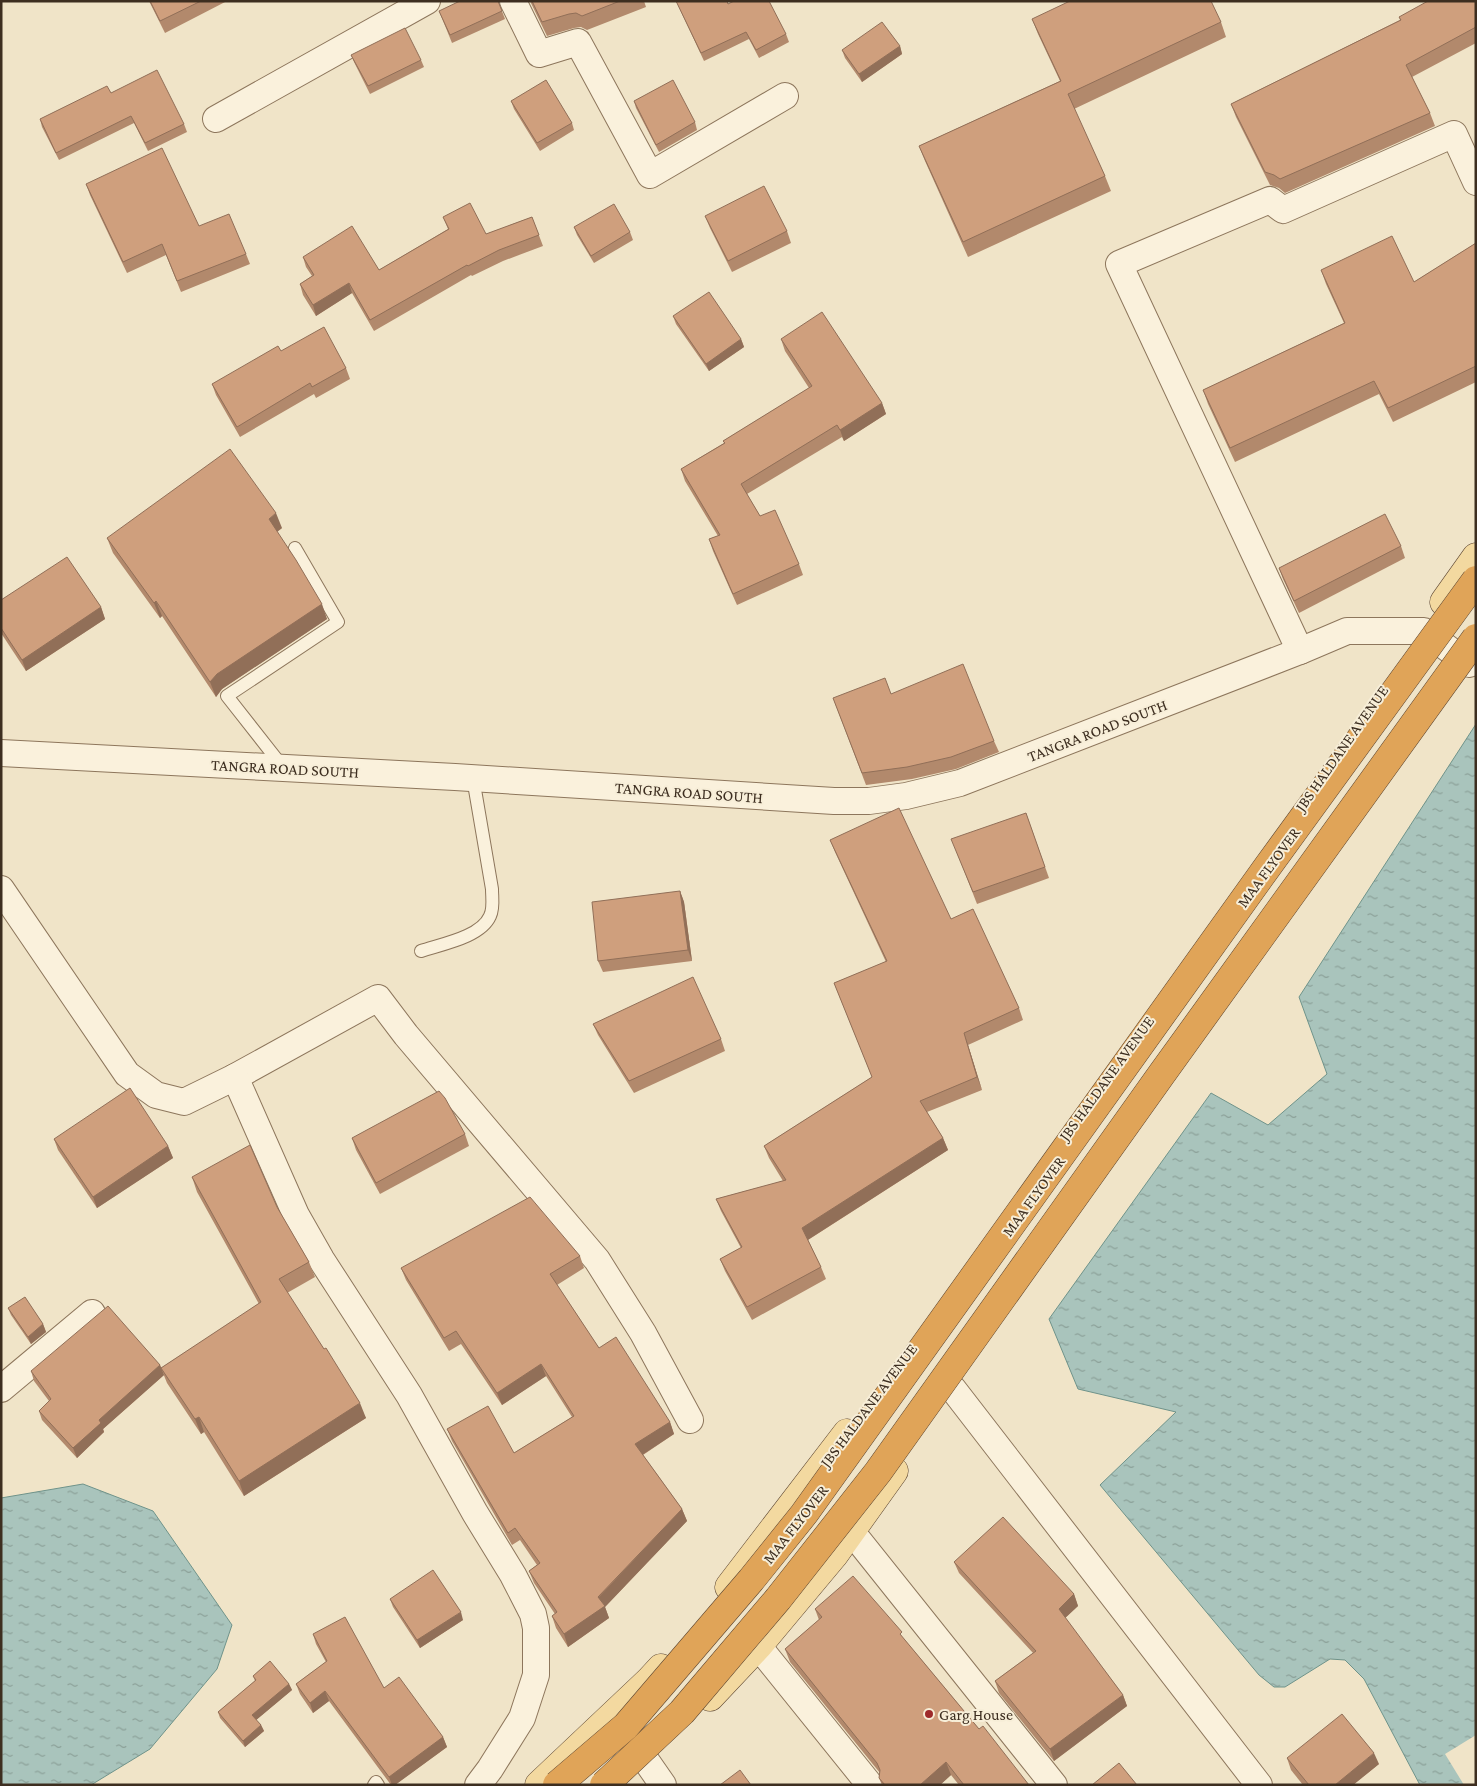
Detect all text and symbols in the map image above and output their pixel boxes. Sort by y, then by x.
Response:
street label: JBS HALDANE AVENUE [1290,682,1392,817]
street label: TANGRA ROAD SOUTH [1025,696,1169,765]
street label: TANGRA ROAD SOUTH [210,756,359,781]
street label: TANGRA ROAD SOUTH [614,779,764,806]
street label: MAA FLYOVER [1234,824,1303,911]
street label: JBS HALDANE AVENUE [1054,1012,1158,1146]
street label: MAA FLYOVER [999,1153,1068,1240]
street label: JBS HALDANE AVENUE [815,1340,921,1472]
street label: MAA FLYOVER [760,1482,831,1567]
place label: Garg House [939,1706,1013,1724]
marker: Garg House [923,1708,935,1720]

